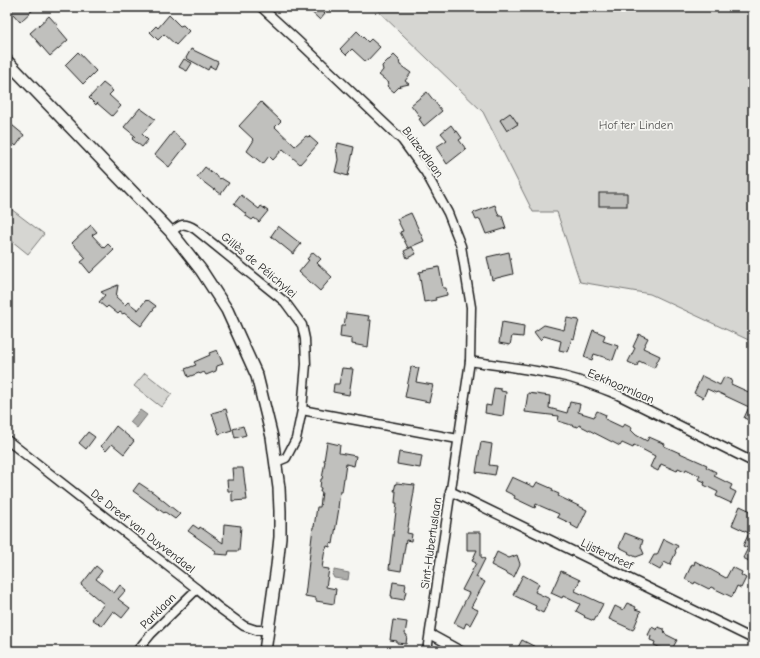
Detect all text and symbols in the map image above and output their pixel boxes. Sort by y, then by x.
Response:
park label: Hof ter Linden [599,118,673,132]
street label: Buizerdlaan [399,124,447,180]
street label: Gillès de Pélichylei [218,229,300,301]
street label: Eekhoornlaan [585,366,657,406]
street label: De Dreef van Duyvendael [88,486,198,576]
street label: Sint-Hubertuslaan [418,496,444,590]
street label: Lijsterdreef [579,535,636,573]
street label: Parklaan [137,590,179,632]

